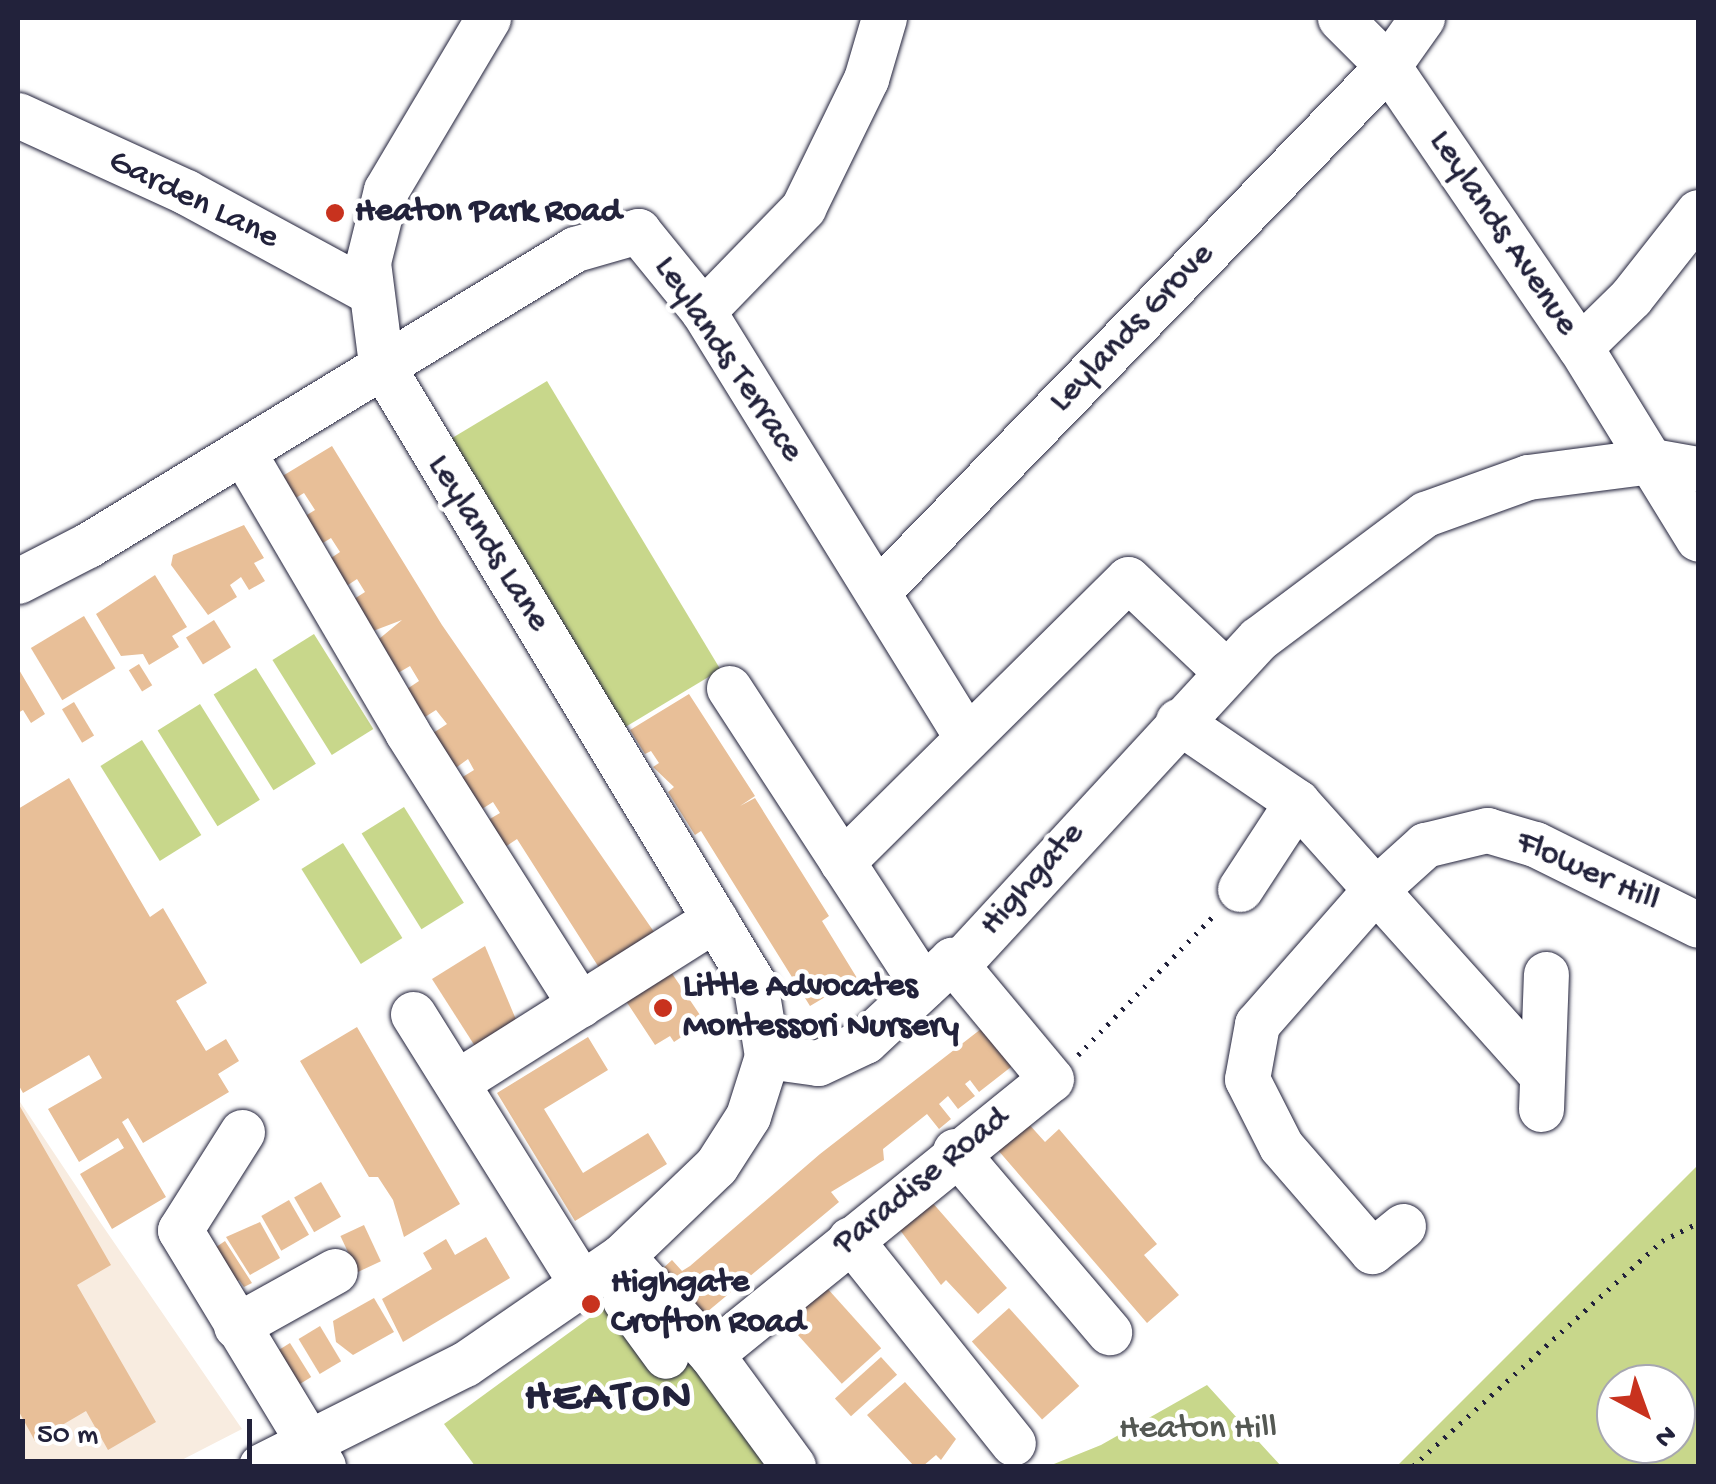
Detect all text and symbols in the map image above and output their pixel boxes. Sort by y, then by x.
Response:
street label: Leylands Avenue [1418,123,1586,345]
street label: Garden Lane [101,142,285,260]
place label: Heaton Park Road [355,192,621,234]
marker: Heaton Park Road [324,202,346,224]
street label: Leylands Grove [1042,235,1224,423]
street label: Leylands Terrace [643,249,811,471]
street label: Leylands Lane [416,448,558,640]
street label: Highgate [971,815,1095,945]
street label: Flower Hill [1509,823,1665,923]
place label: Little Advocates Montessori Nursery [683,967,959,1049]
marker: Little Advocates Montessori Nursery [652,997,674,1019]
street label: Paradise Road [825,1098,1019,1266]
place label: Highgate Crofton Road [611,1263,805,1345]
marker: Highgate Crofton Road [580,1293,602,1315]
north arrow [1596,1364,1696,1464]
district label: HEATON [524,1372,694,1426]
scale bar [25,1399,258,1461]
park label: Heaton Hill [1119,1409,1277,1451]
text: N [1647,1417,1682,1454]
text: 50 m [37,1419,98,1454]

